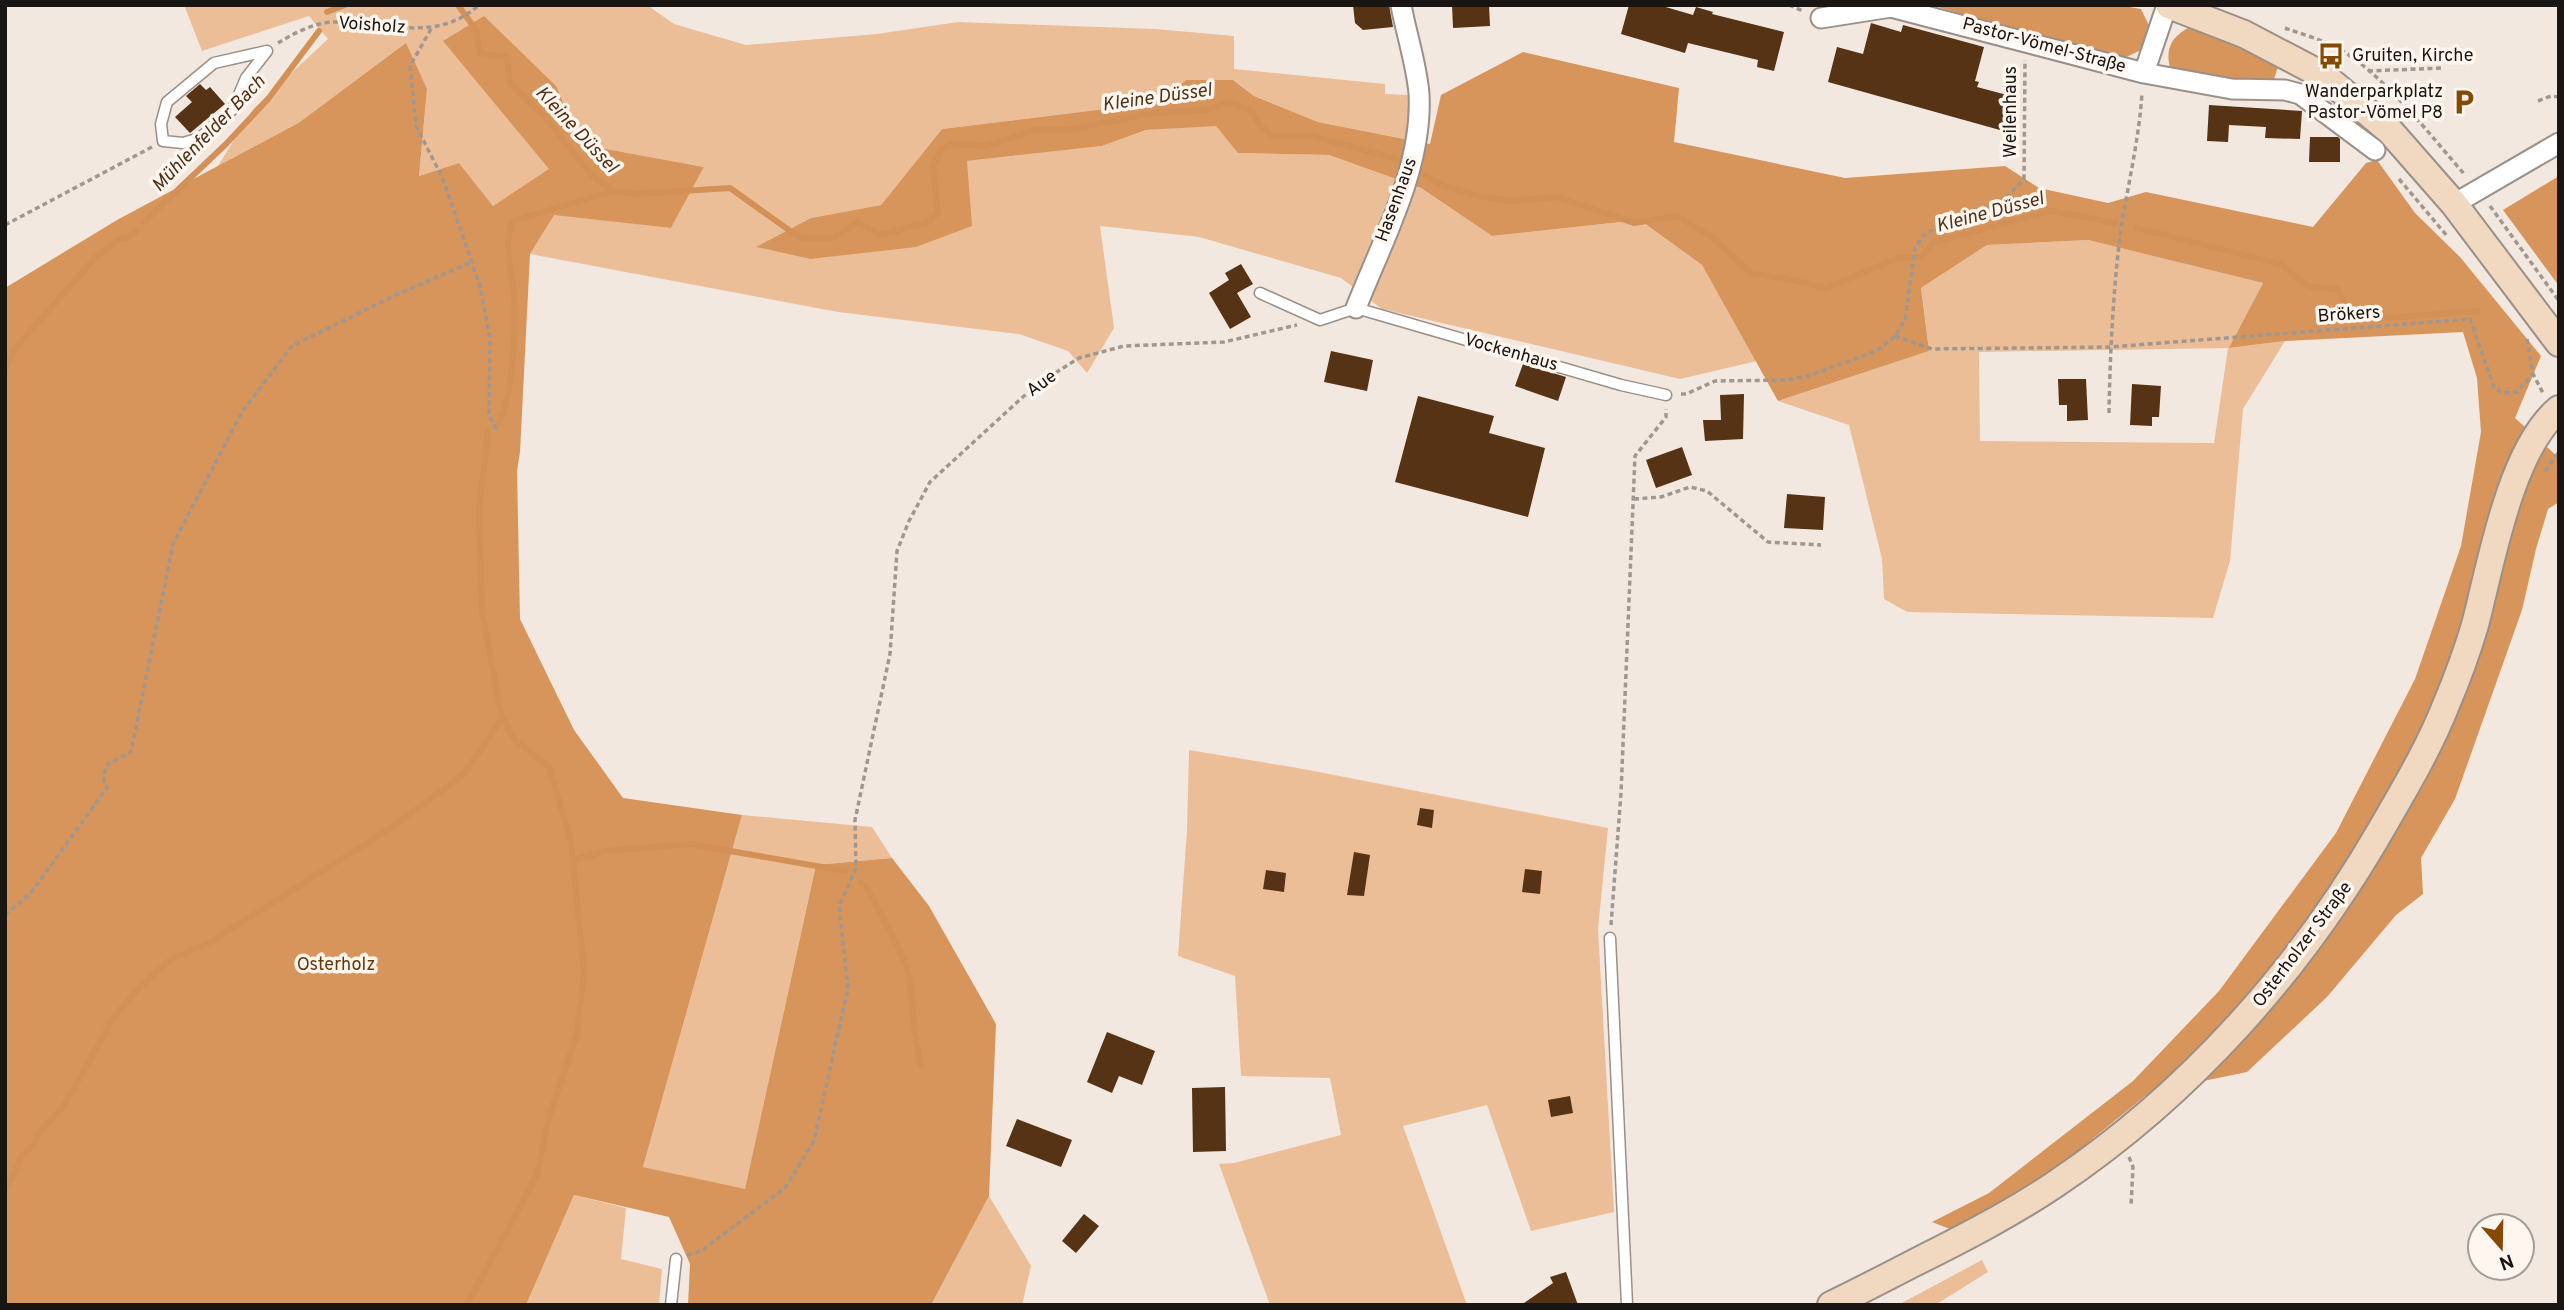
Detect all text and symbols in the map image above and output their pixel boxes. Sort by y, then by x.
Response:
street label: Voisholz [338,12,406,40]
street label: Pastor-Vömel-Straße [1960,13,2128,79]
bus stop icon: Gruiten, Kirche [2316,41,2346,71]
place label: Gruiten, Kirche [2352,45,2473,68]
street label: Weilenhaus [2000,66,2023,158]
water label: Mühlenfelder Bach [147,70,271,198]
water label: Kleine Düssel [1101,78,1214,118]
water label: Kleine Düssel [530,81,623,179]
place label: Wanderparkplatz Pastor-Vömel P8 [2305,81,2443,125]
parking icon: Wanderparkplatz Pastor-Vömel P8 [2449,87,2479,117]
street label: Hasenhaus [1371,155,1423,245]
water label: Kleine Düssel [1934,187,2048,239]
street label: Brökers [2317,301,2381,329]
street label: Vockenhaus [1461,329,1561,377]
street label: Aue [1022,365,1062,403]
street label: Osterholzer Straße [2248,877,2358,1013]
park label: Osterholz [297,954,375,977]
north arrow [2466,1212,2536,1282]
text: N [2496,1247,2517,1275]

